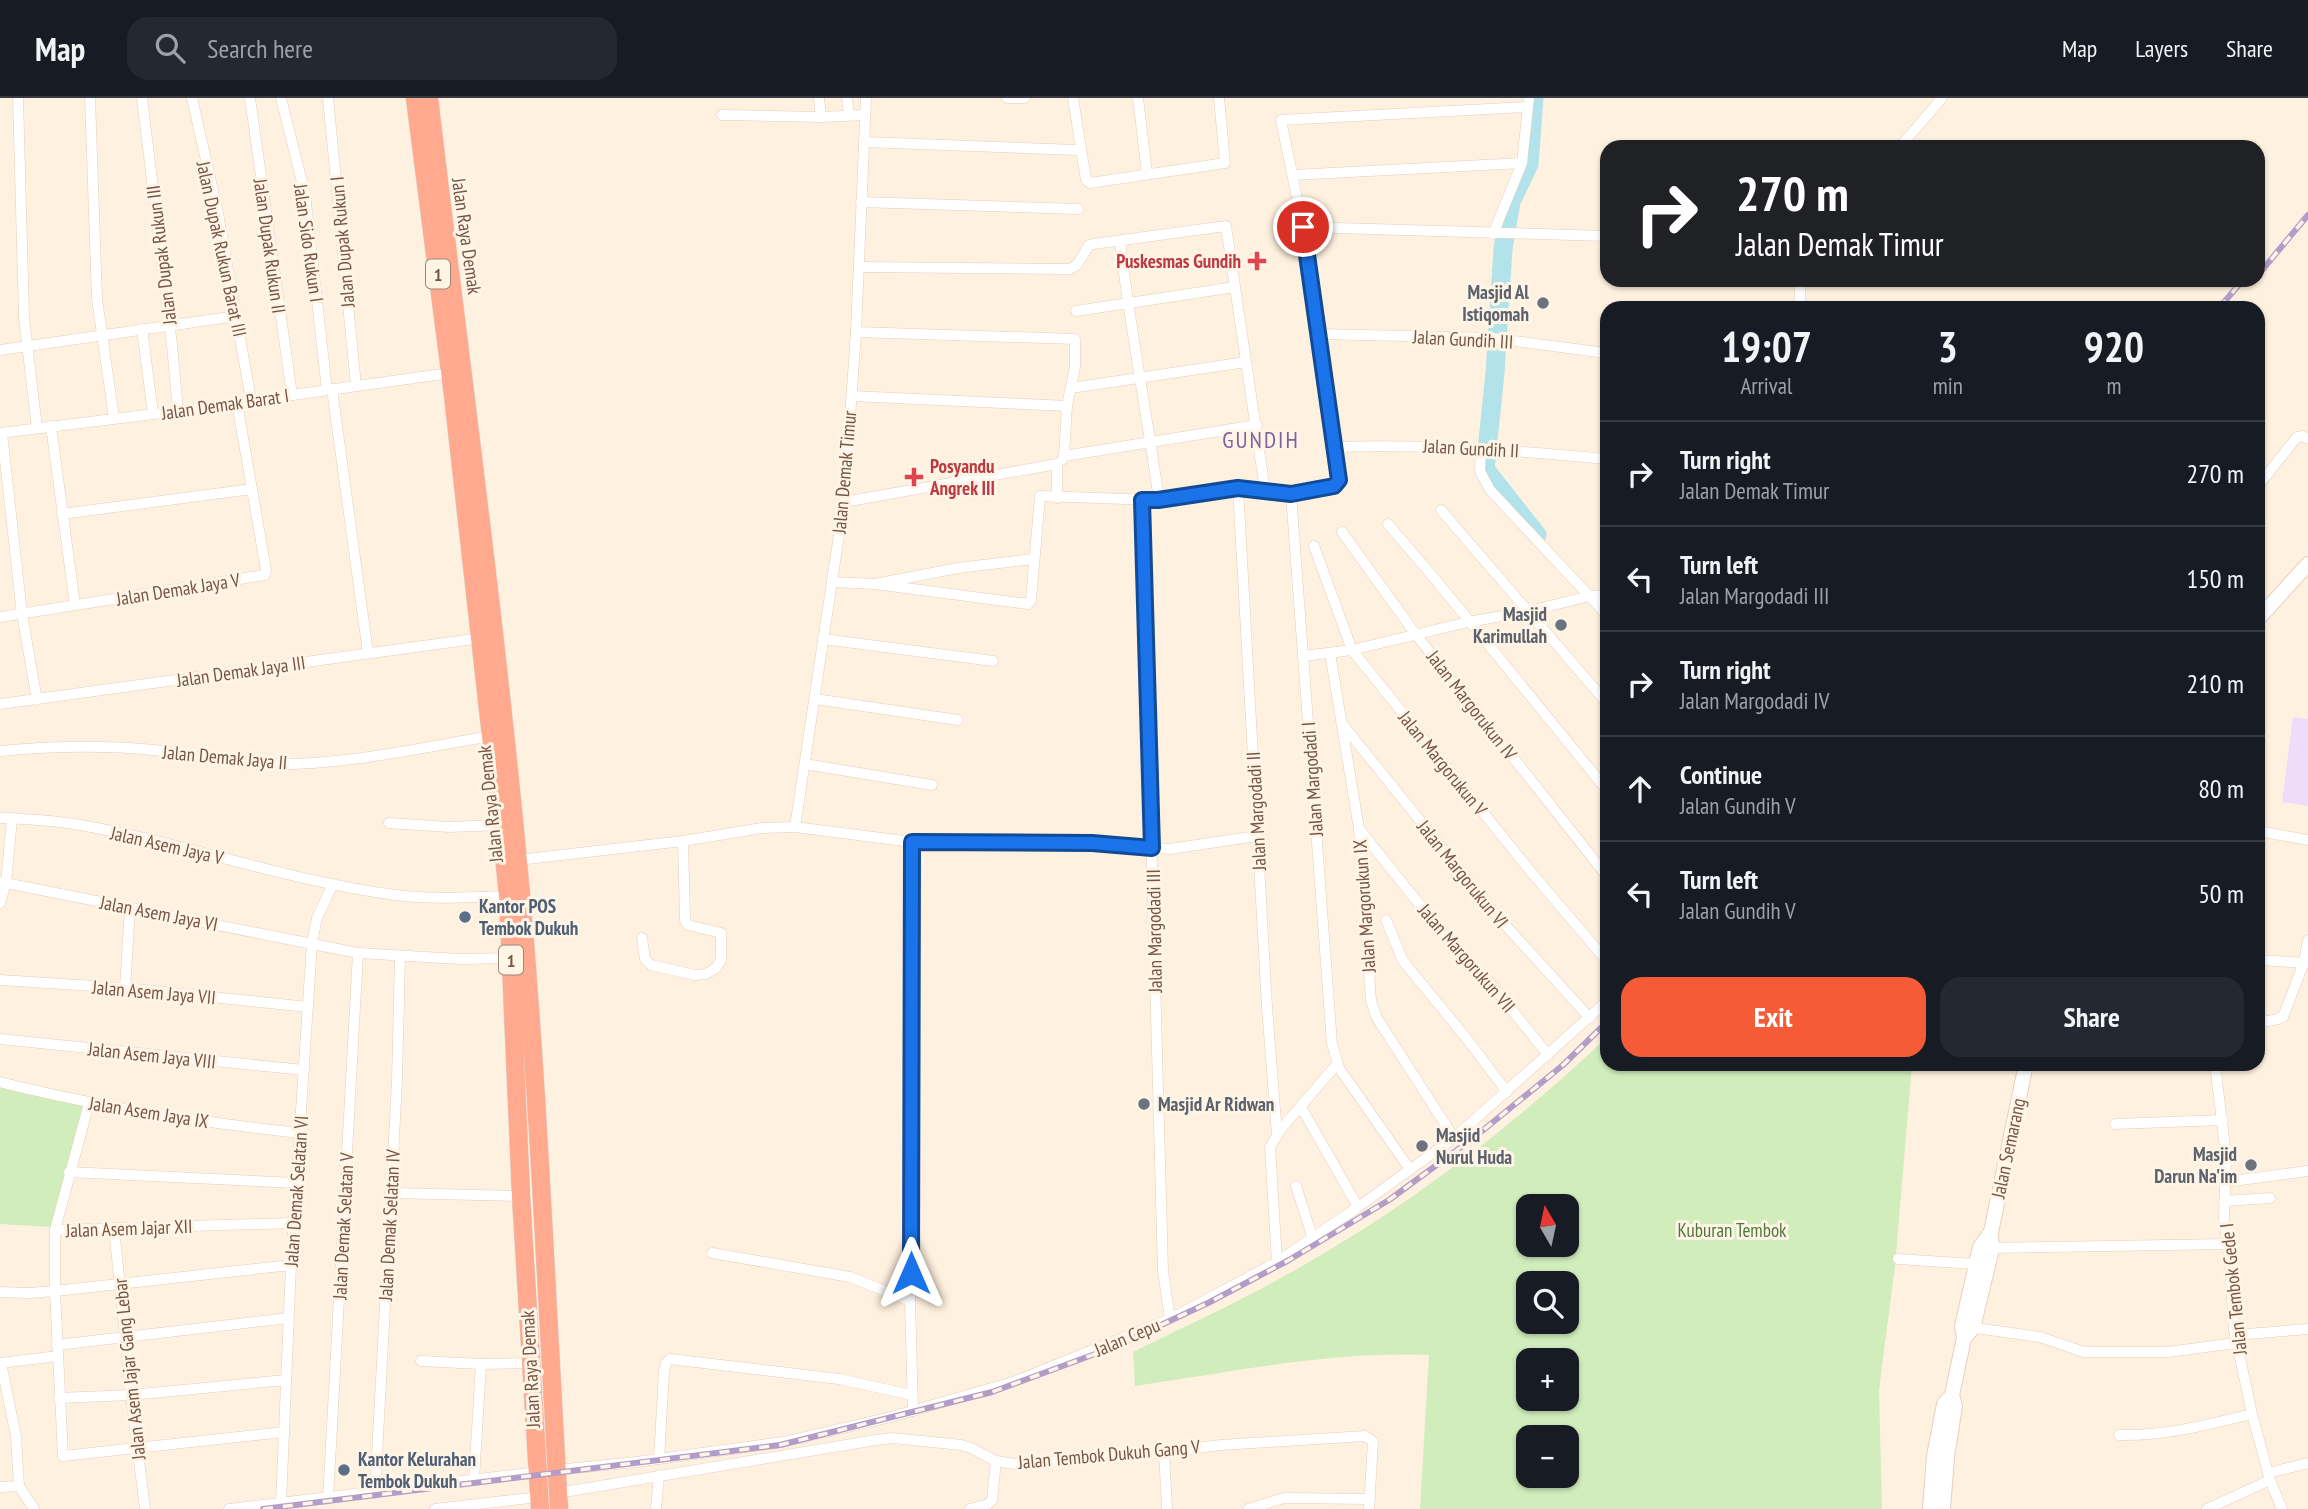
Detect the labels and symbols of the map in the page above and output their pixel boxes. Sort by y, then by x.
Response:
street label: Jalan Dupak Rukun Barat III [191,158,252,339]
street label: Jalan Raya Demak [447,175,487,296]
street label: Jalan Dupak Rukun II [249,176,291,315]
street label: Jalan Dupak Rukun I [324,176,360,309]
street label: Jalan Sido Rukun I [289,181,329,304]
street label: Jalan Dupak Rukun III [141,184,182,327]
pin [1273,197,1333,257]
place label: Puskesmas Gundih [1116,249,1241,273]
marker: Puskesmas Gundih [1247,251,1267,271]
road number: 1 [426,260,450,288]
place label: Masjid Al Istiqomah [1462,280,1529,326]
marker: Masjid Al Istiqomah [1535,295,1551,311]
street label: Jalan Gundih III [1411,324,1514,354]
street label: Jalan Demak Barat I [159,383,290,425]
street label: Jalan Demak Timur [827,409,861,535]
district label: GUNDIH [1222,425,1300,454]
street label: Jalan Gundih II [1421,433,1520,462]
place label: Posyandu Angrek III [929,454,995,500]
marker: Posyandu Angrek III [904,467,924,487]
street label: Jalan Demak Jaya V [114,567,242,611]
place label: Masjid Karimullah [1473,602,1547,648]
marker: Masjid Karimullah [1553,617,1569,633]
street label: Jalan Margorukun IV [1421,645,1522,765]
street label: Jalan Demak Jaya III [174,650,307,692]
street label: Jalan Margorukun V [1393,705,1493,820]
street label: Jalan Margodadi I [1296,721,1328,838]
street label: Jalan Demak Jaya II [161,740,288,774]
street label: Jalan Raya Demak [472,744,508,865]
street label: Jalan Margodadi II [1241,751,1271,872]
street label: Jalan Margorukun VI [1411,814,1514,933]
street label: Jalan Asem Jaya V [107,820,226,870]
street label: Jalan Margorukun IX [1347,838,1381,974]
street label: Jalan Margodadi III [1141,869,1167,994]
street label: Jalan Asem Jaya VI [97,890,220,936]
place label: Kantor POS Tembok Dukuh [479,894,578,940]
street label: Jalan Margorukun VII [1412,898,1521,1017]
marker: Kantor POS Tembok Dukuh [457,909,473,925]
road number: 1 [499,946,523,974]
street label: Jalan Asem Jaya VII [90,975,217,1009]
street label: Jalan Asem Jaya VIII [86,1036,217,1074]
street label: Jalan Asem Jaya IX [87,1091,211,1133]
place label: Masjid Ar Ridwan [1158,1092,1274,1116]
marker: Masjid Ar Ridwan [1136,1096,1152,1112]
street label: Jalan Semarang [1985,1096,2030,1201]
street label: Jalan Demak Selatan VI [279,1115,313,1268]
place label: Masjid Nurul Huda [1436,1123,1512,1169]
marker: Masjid Nurul Huda [1414,1138,1430,1154]
place label: Masjid Darun Na'im [2154,1142,2237,1188]
street label: Jalan Demak Selatan IV [373,1148,405,1302]
street label: Jalan Demak Selatan V [327,1152,359,1301]
marker: Masjid Darun Na'im [2243,1157,2259,1173]
north arrow [1516,1194,1578,1256]
street label: Jalan Asem Jajar XII [64,1214,193,1242]
park label: Kuburan Tembok [1678,1218,1787,1242]
street label: Jalan Tembok Gede I [2214,1222,2252,1357]
position arrow [874,1236,948,1310]
street label: Jalan Asem Jajar Gang Lebar [107,1276,151,1462]
street label: Jalan Raya Demak [515,1309,545,1429]
street label: Jalan Cepu [1090,1312,1163,1362]
street label: Jalan Tembok Dukuh Gang V [1016,1434,1201,1474]
place label: Kantor Kelurahan Tembok Dukuh [358,1447,476,1493]
marker: Kantor Kelurahan Tembok Dukuh [336,1462,352,1478]

